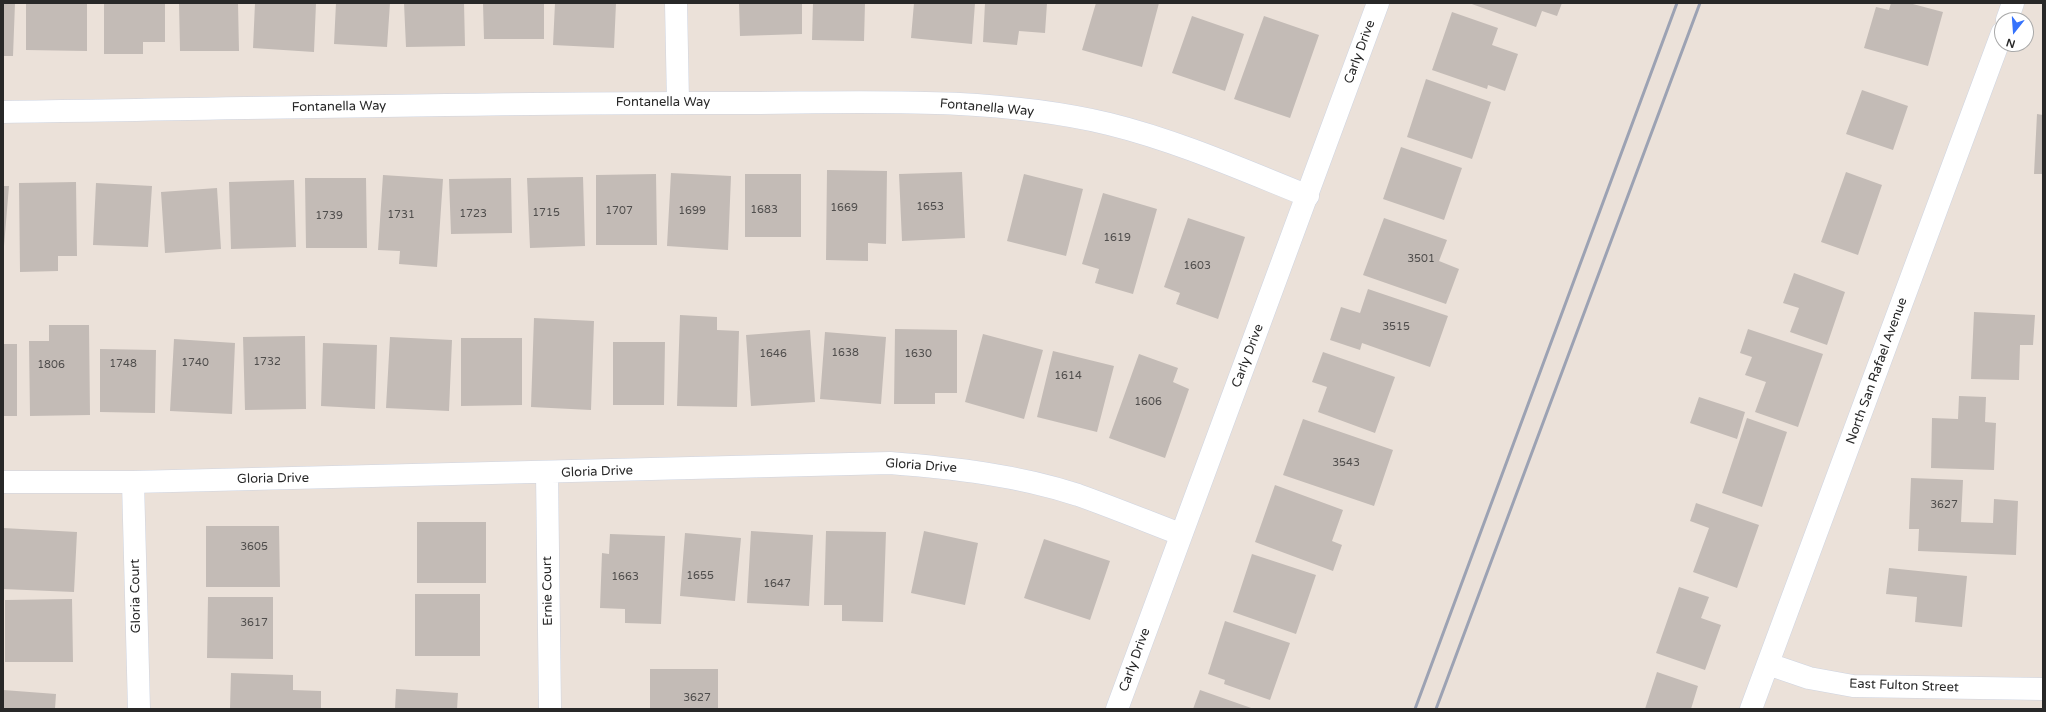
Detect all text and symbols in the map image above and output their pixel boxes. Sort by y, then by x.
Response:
north arrow [1994,12,2034,52]
street label: Carly Drive [1341,18,1379,86]
text: N [2005,35,2017,51]
street label: Fontanella Way [616,95,710,111]
street label: Fontanella Way [939,96,1035,120]
street label: Fontanella Way [292,98,386,116]
house number: 1653 [916,200,944,214]
house number: 1669 [830,201,858,215]
house number: 1683 [750,203,778,217]
house number: 1707 [605,204,633,218]
house number: 1699 [678,204,706,218]
house number: 1715 [532,206,560,220]
house number: 1723 [459,207,487,221]
house number: 1731 [387,208,415,222]
house number: 1739 [315,209,343,223]
house number: 1619 [1103,231,1131,245]
house number: 3501 [1407,252,1435,266]
house number: 1603 [1183,259,1211,273]
street label: North San Rafael Avenue [1843,296,1911,446]
house number: 3515 [1382,320,1410,334]
street label: Carly Drive [1229,322,1267,390]
house number: 1638 [831,346,859,360]
house number: 1646 [759,347,787,361]
house number: 1630 [904,347,932,361]
house number: 1732 [253,355,281,369]
house number: 1740 [181,356,209,370]
house number: 1748 [109,357,137,371]
house number: 1806 [37,358,65,372]
house number: 1614 [1054,369,1082,383]
house number: 1606 [1134,395,1162,409]
street label: Gloria Drive [885,456,957,476]
house number: 3543 [1332,456,1360,470]
street label: Gloria Drive [561,463,633,481]
street label: Gloria Drive [237,471,309,487]
house number: 3627 [1930,498,1958,512]
house number: 3605 [240,540,268,554]
street label: Ernie Court [540,556,556,626]
street label: Gloria Court [128,559,144,633]
house number: 1655 [686,569,714,583]
house number: 1663 [611,570,639,584]
house number: 1647 [763,577,791,591]
house number: 3617 [240,616,268,630]
street label: Carly Drive [1116,626,1154,694]
street label: East Fulton Street [1849,676,1959,696]
house number: 3627 [683,691,711,705]

